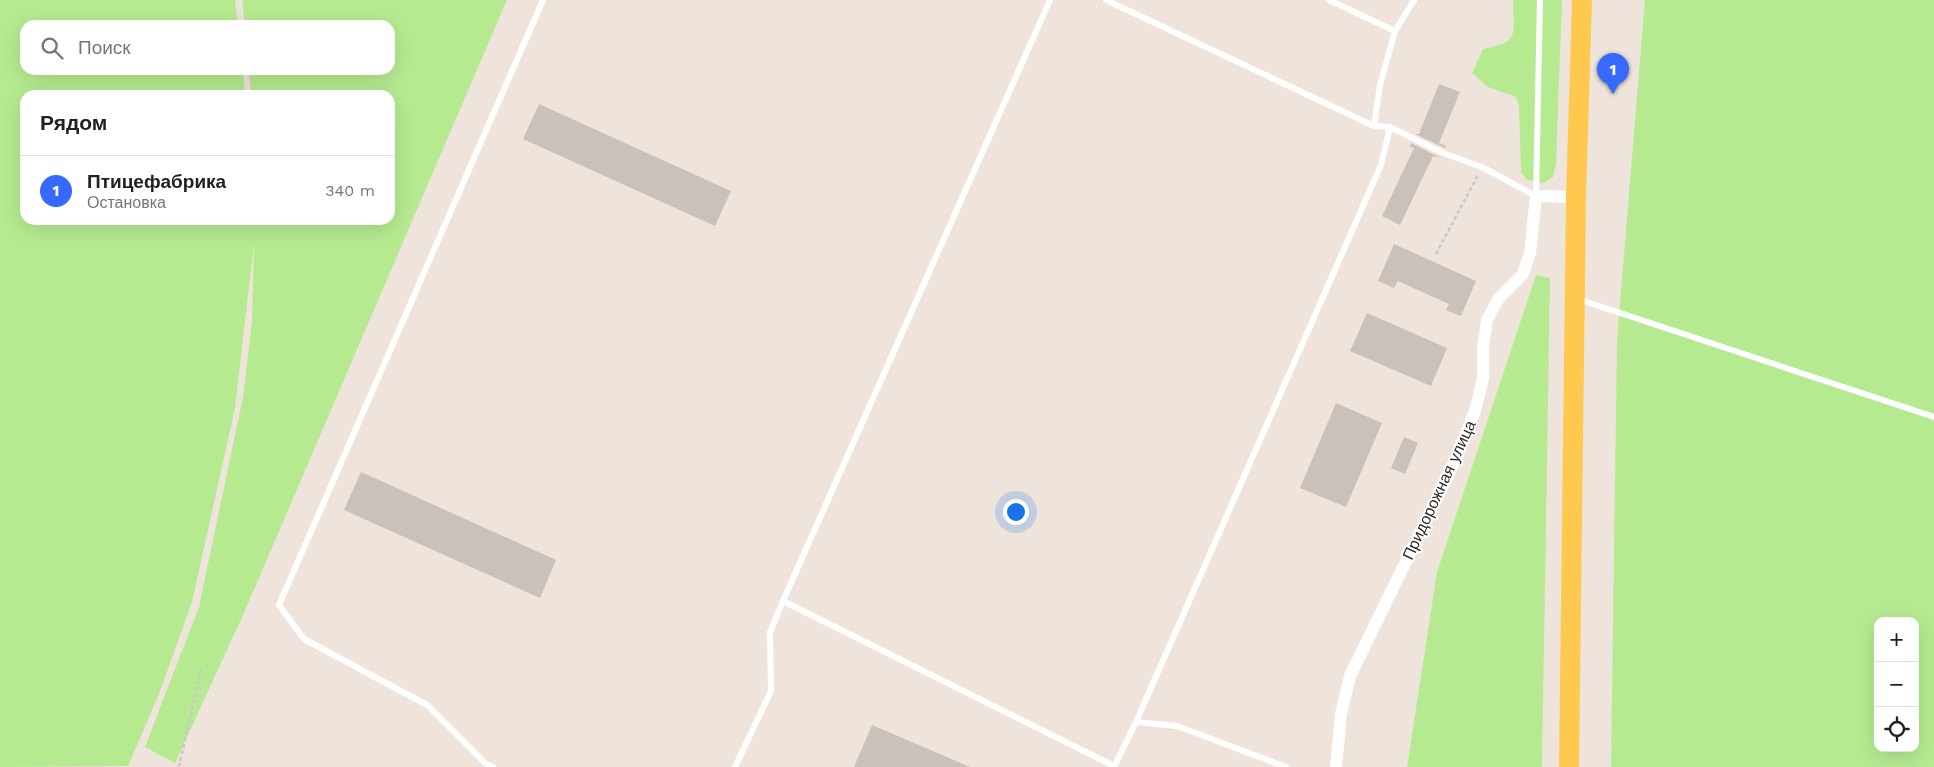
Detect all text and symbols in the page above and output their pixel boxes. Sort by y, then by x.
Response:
search box [20,20,395,75]
icon: search [38,34,66,62]
text: Поиск [78,36,131,59]
pin: 1 [1597,53,1629,94]
text: Рядом [40,110,107,135]
text: Птицефабрика [87,170,226,193]
text: 1 [53,181,59,200]
text: 340 m [325,181,375,200]
text: Остановка [87,193,166,212]
street label: Придорожная улица [1398,417,1480,563]
your location [1003,499,1029,525]
map controls [1874,617,1919,752]
button: + [1874,617,1919,662]
button: − [1874,662,1919,707]
button: locate [1874,707,1919,752]

